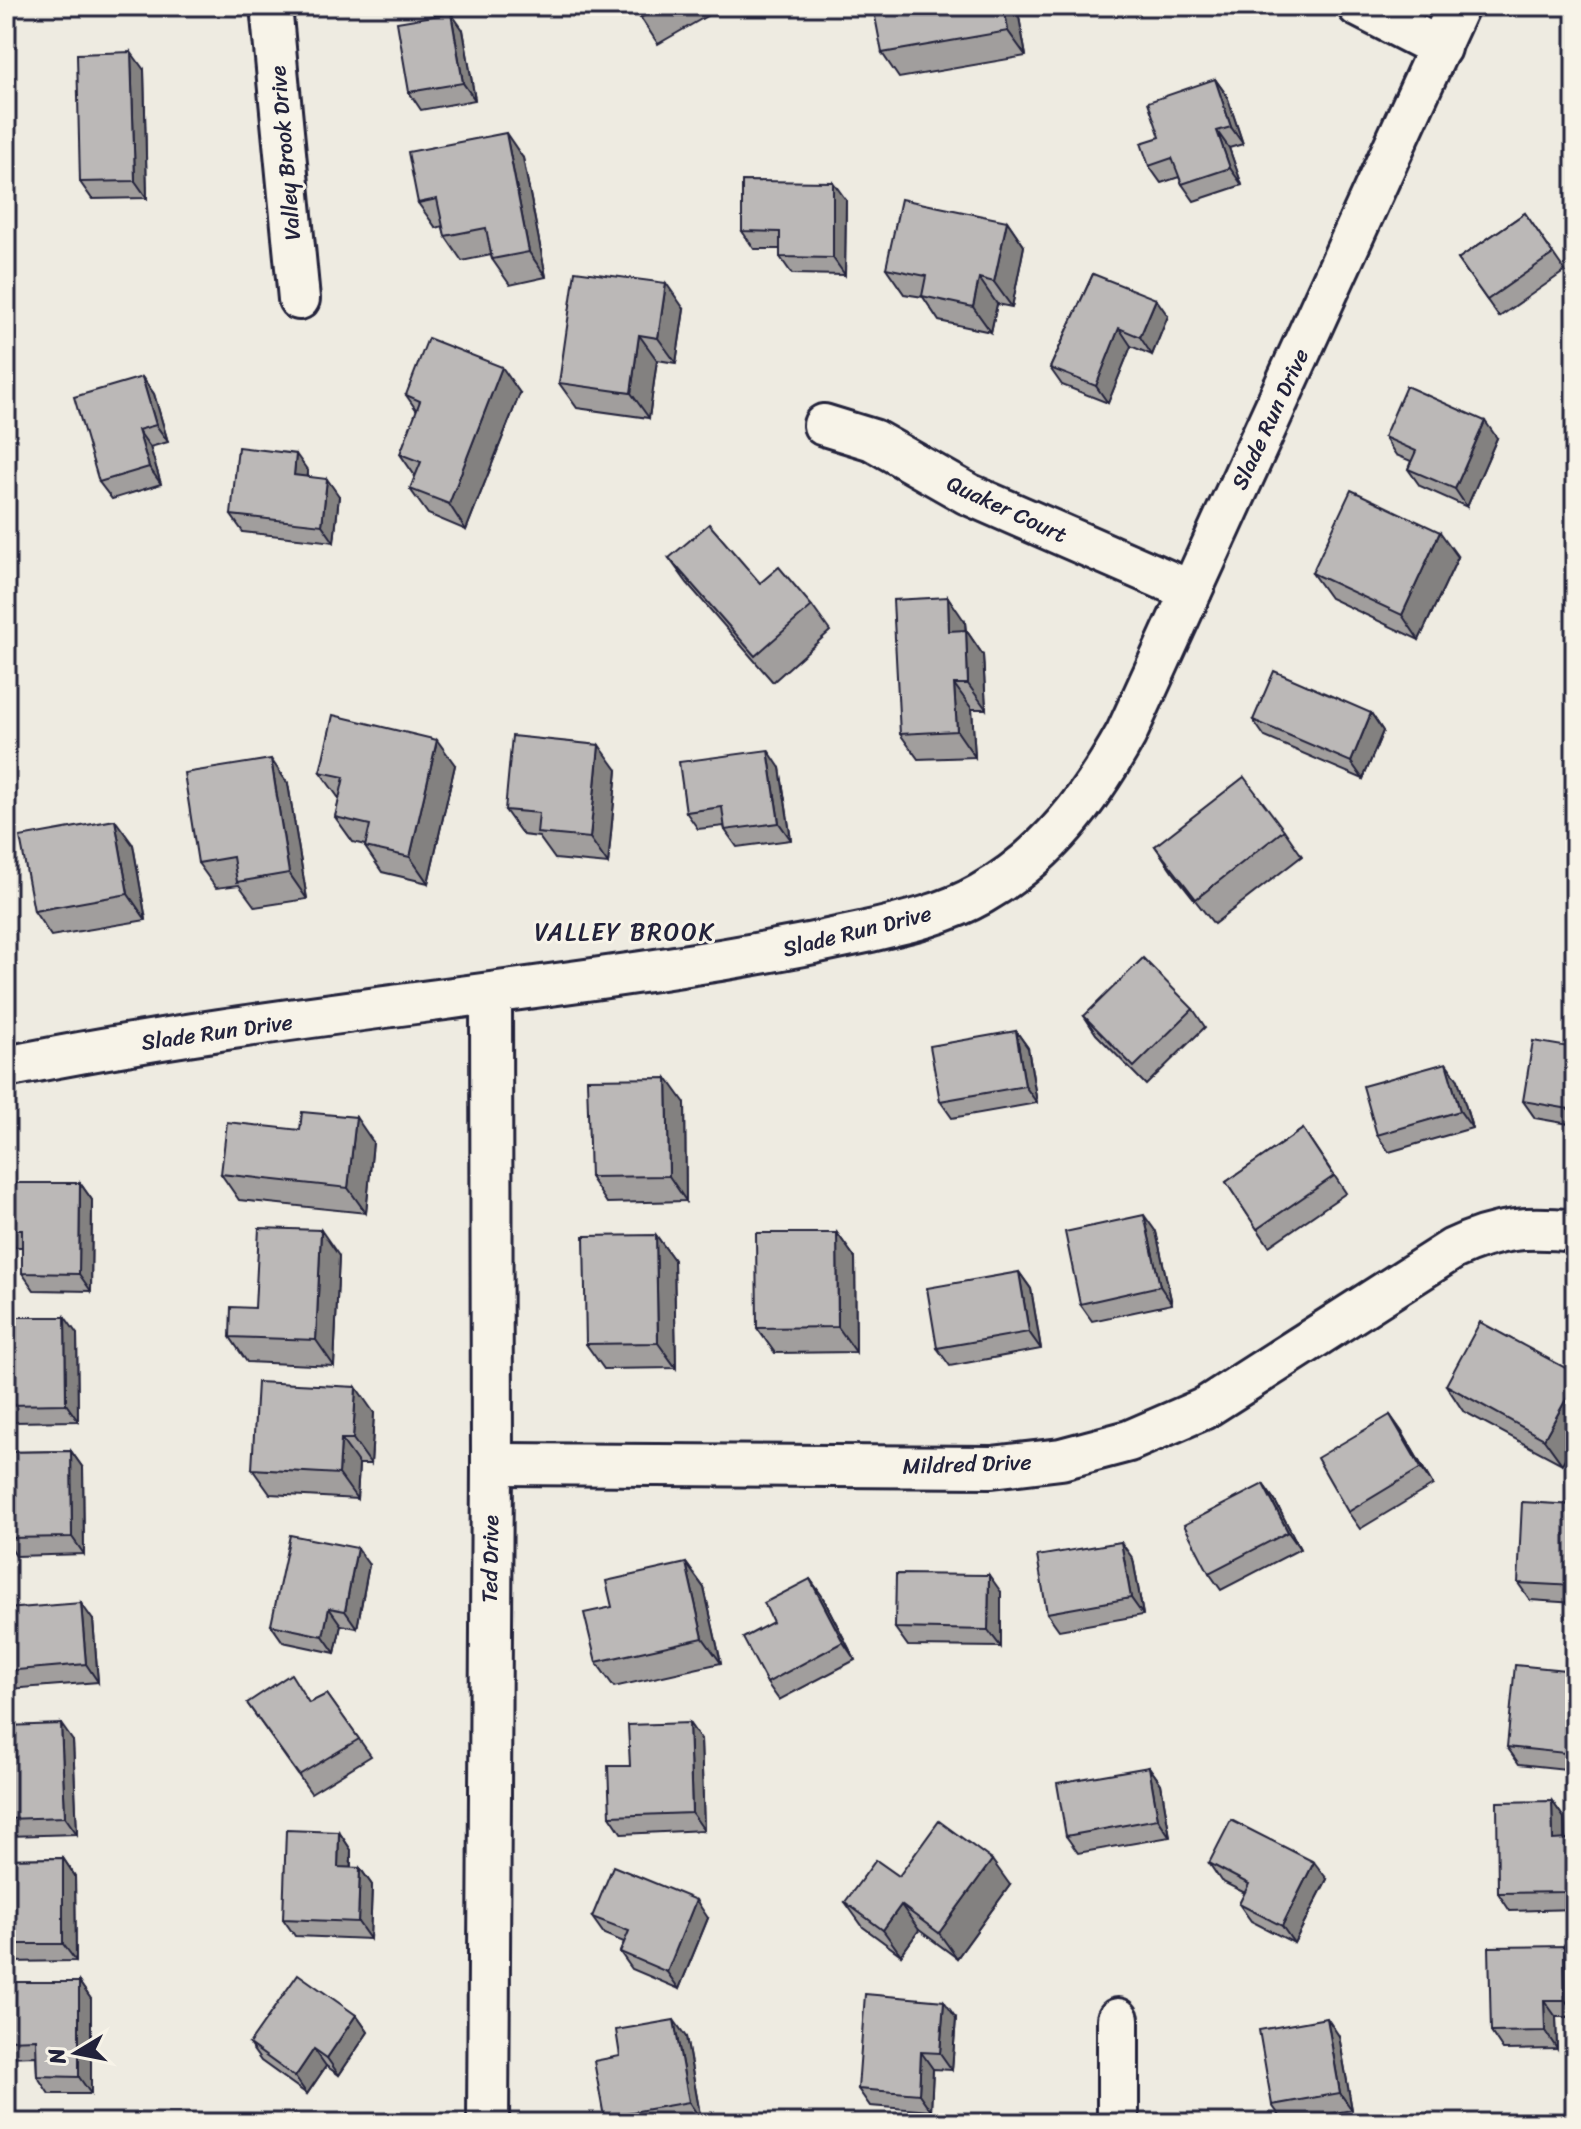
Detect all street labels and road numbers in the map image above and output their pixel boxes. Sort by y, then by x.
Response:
street label: Valley Brook Drive [258,64,312,242]
street label: Slade Run Drive [1220,342,1320,496]
street label: Quaker Court [940,464,1074,554]
street label: Slade Run Drive [778,894,936,968]
street label: Slade Run Drive [139,1002,295,1062]
street label: Mildred Drive [902,1442,1032,1486]
street label: Ted Drive [470,1514,510,1603]

